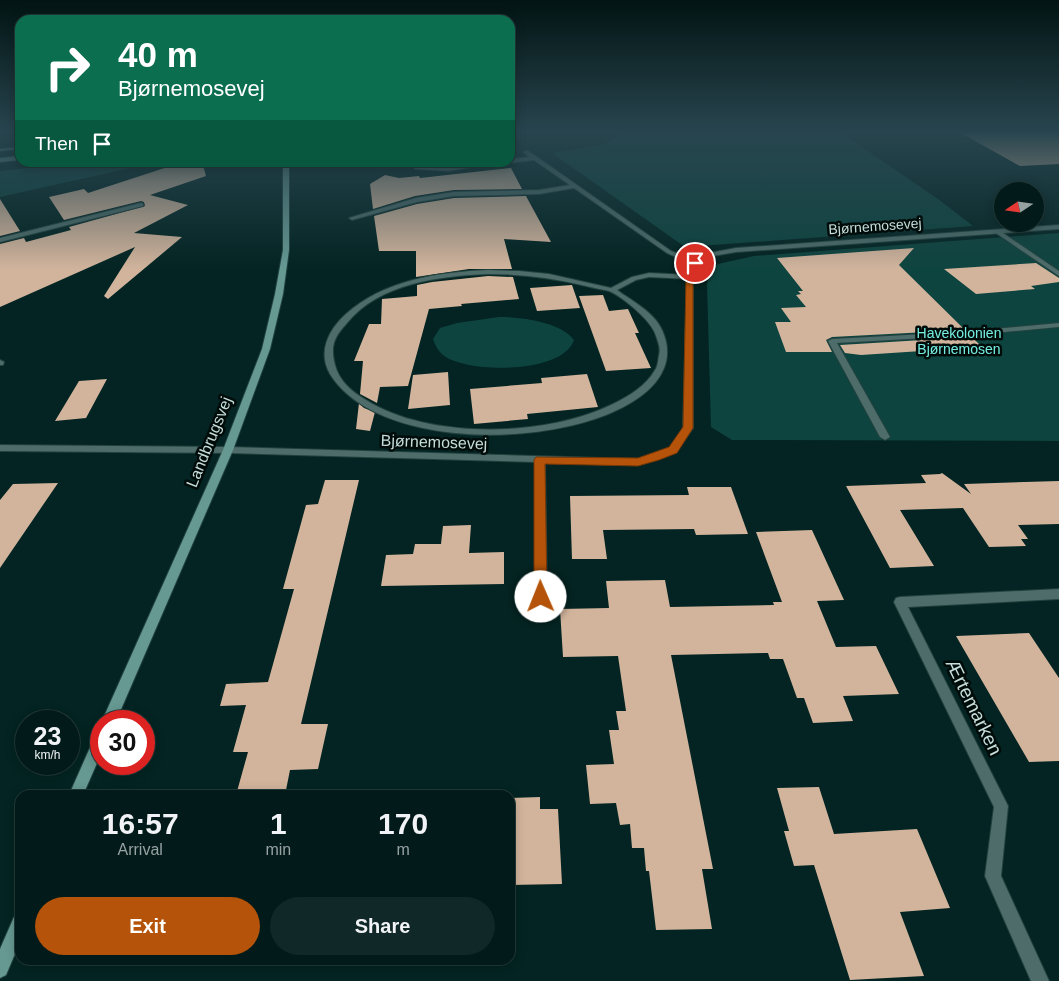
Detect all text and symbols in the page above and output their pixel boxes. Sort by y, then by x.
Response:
icon: right [35,35,100,100]
text: 40 m [118,35,198,74]
text: Bjørnemosevej [118,76,265,101]
icon: arrive [88,130,116,158]
text: Then [35,133,78,154]
north arrow [994,182,1044,232]
map controls [994,182,1044,232]
street label: Bjørnemosevej [828,215,922,237]
pin [674,242,716,284]
icon: arrive [681,249,709,277]
park label: Havekolonien Bjørnemosen [917,325,1001,357]
street label: Landbrugsvej [183,394,235,490]
street label: Bjørnemosevej [380,432,488,452]
position arrow [514,570,566,622]
street label: Ærtemarken [942,655,1006,759]
speed limit sign: 30 [90,710,155,775]
text: 23 [34,722,61,750]
text: km/h [34,748,61,762]
text: 16:57 [102,807,179,840]
text: 1 [270,807,287,840]
text: 170 [378,807,428,840]
text: Arrival [118,841,163,858]
text: min [265,841,291,858]
text: m [396,841,410,858]
button: Exit [35,897,260,955]
button: Share [270,897,495,955]

